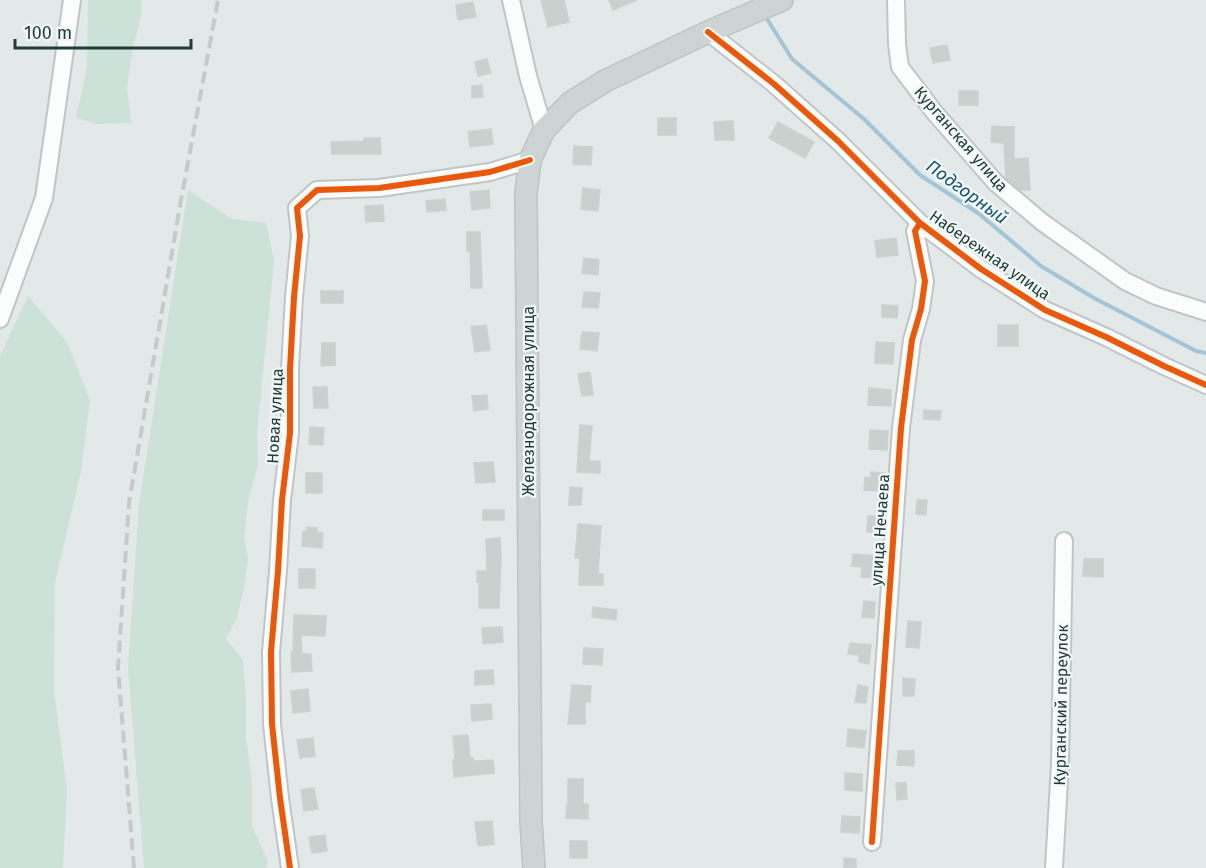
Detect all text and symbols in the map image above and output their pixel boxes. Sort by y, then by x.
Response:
scale bar [15,12,190,50]
text: 100 m [24,22,72,44]
street label: Курганская улица [910,83,1012,195]
water label: Подгорный [922,155,1012,229]
street label: Набережная улица [926,206,1054,304]
street label: Железнодорожная улица [519,306,538,496]
street label: Новая улица [263,368,287,464]
street label: улица Нечаева [867,473,893,587]
street label: Курганский переулок [1050,623,1072,786]

